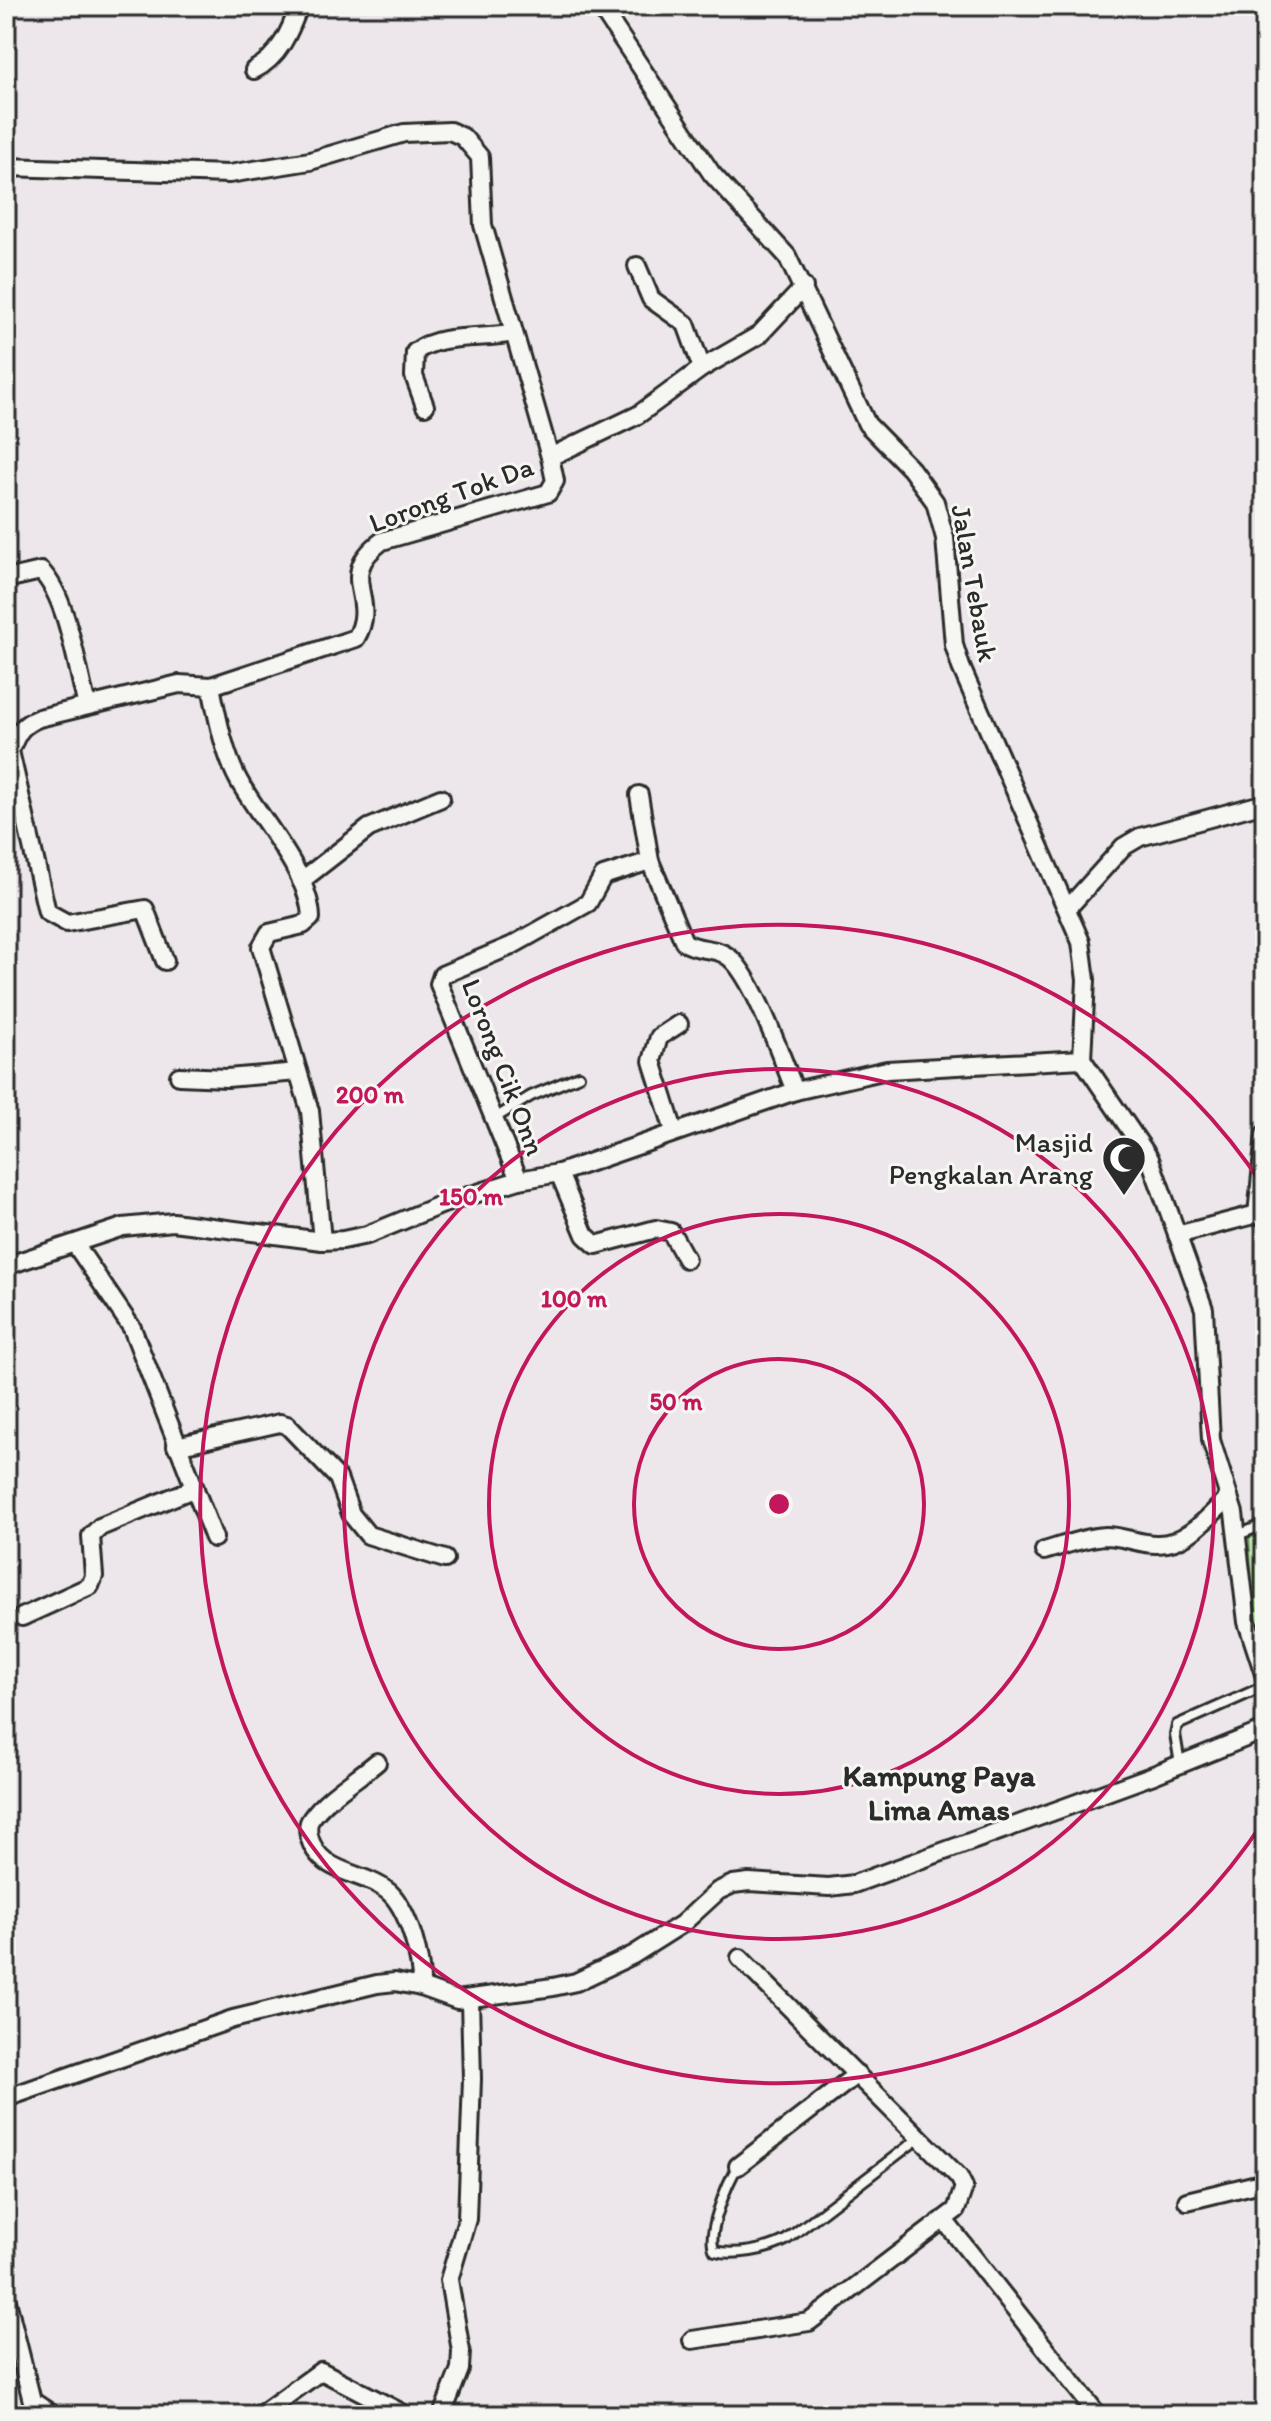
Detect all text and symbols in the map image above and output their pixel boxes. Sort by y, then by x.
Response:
street label: Lorong Tok Da [364,448,538,539]
street label: Jalan Tebauk [944,502,1006,665]
street label: Lorong Cik Onn [455,974,553,1160]
text: 200 m [336,1080,405,1109]
place label: Masjid Pengkalan Arang [889,1125,1094,1191]
mosque icon: Masjid Pengkalan Arang [1100,1134,1148,1197]
text: 150 m [439,1182,504,1211]
text: 100 m [541,1284,608,1313]
text: 50 m [650,1387,703,1416]
centre of rings [765,1490,793,1518]
district label: Kampung Paya Lima Amas [843,1757,1036,1828]

